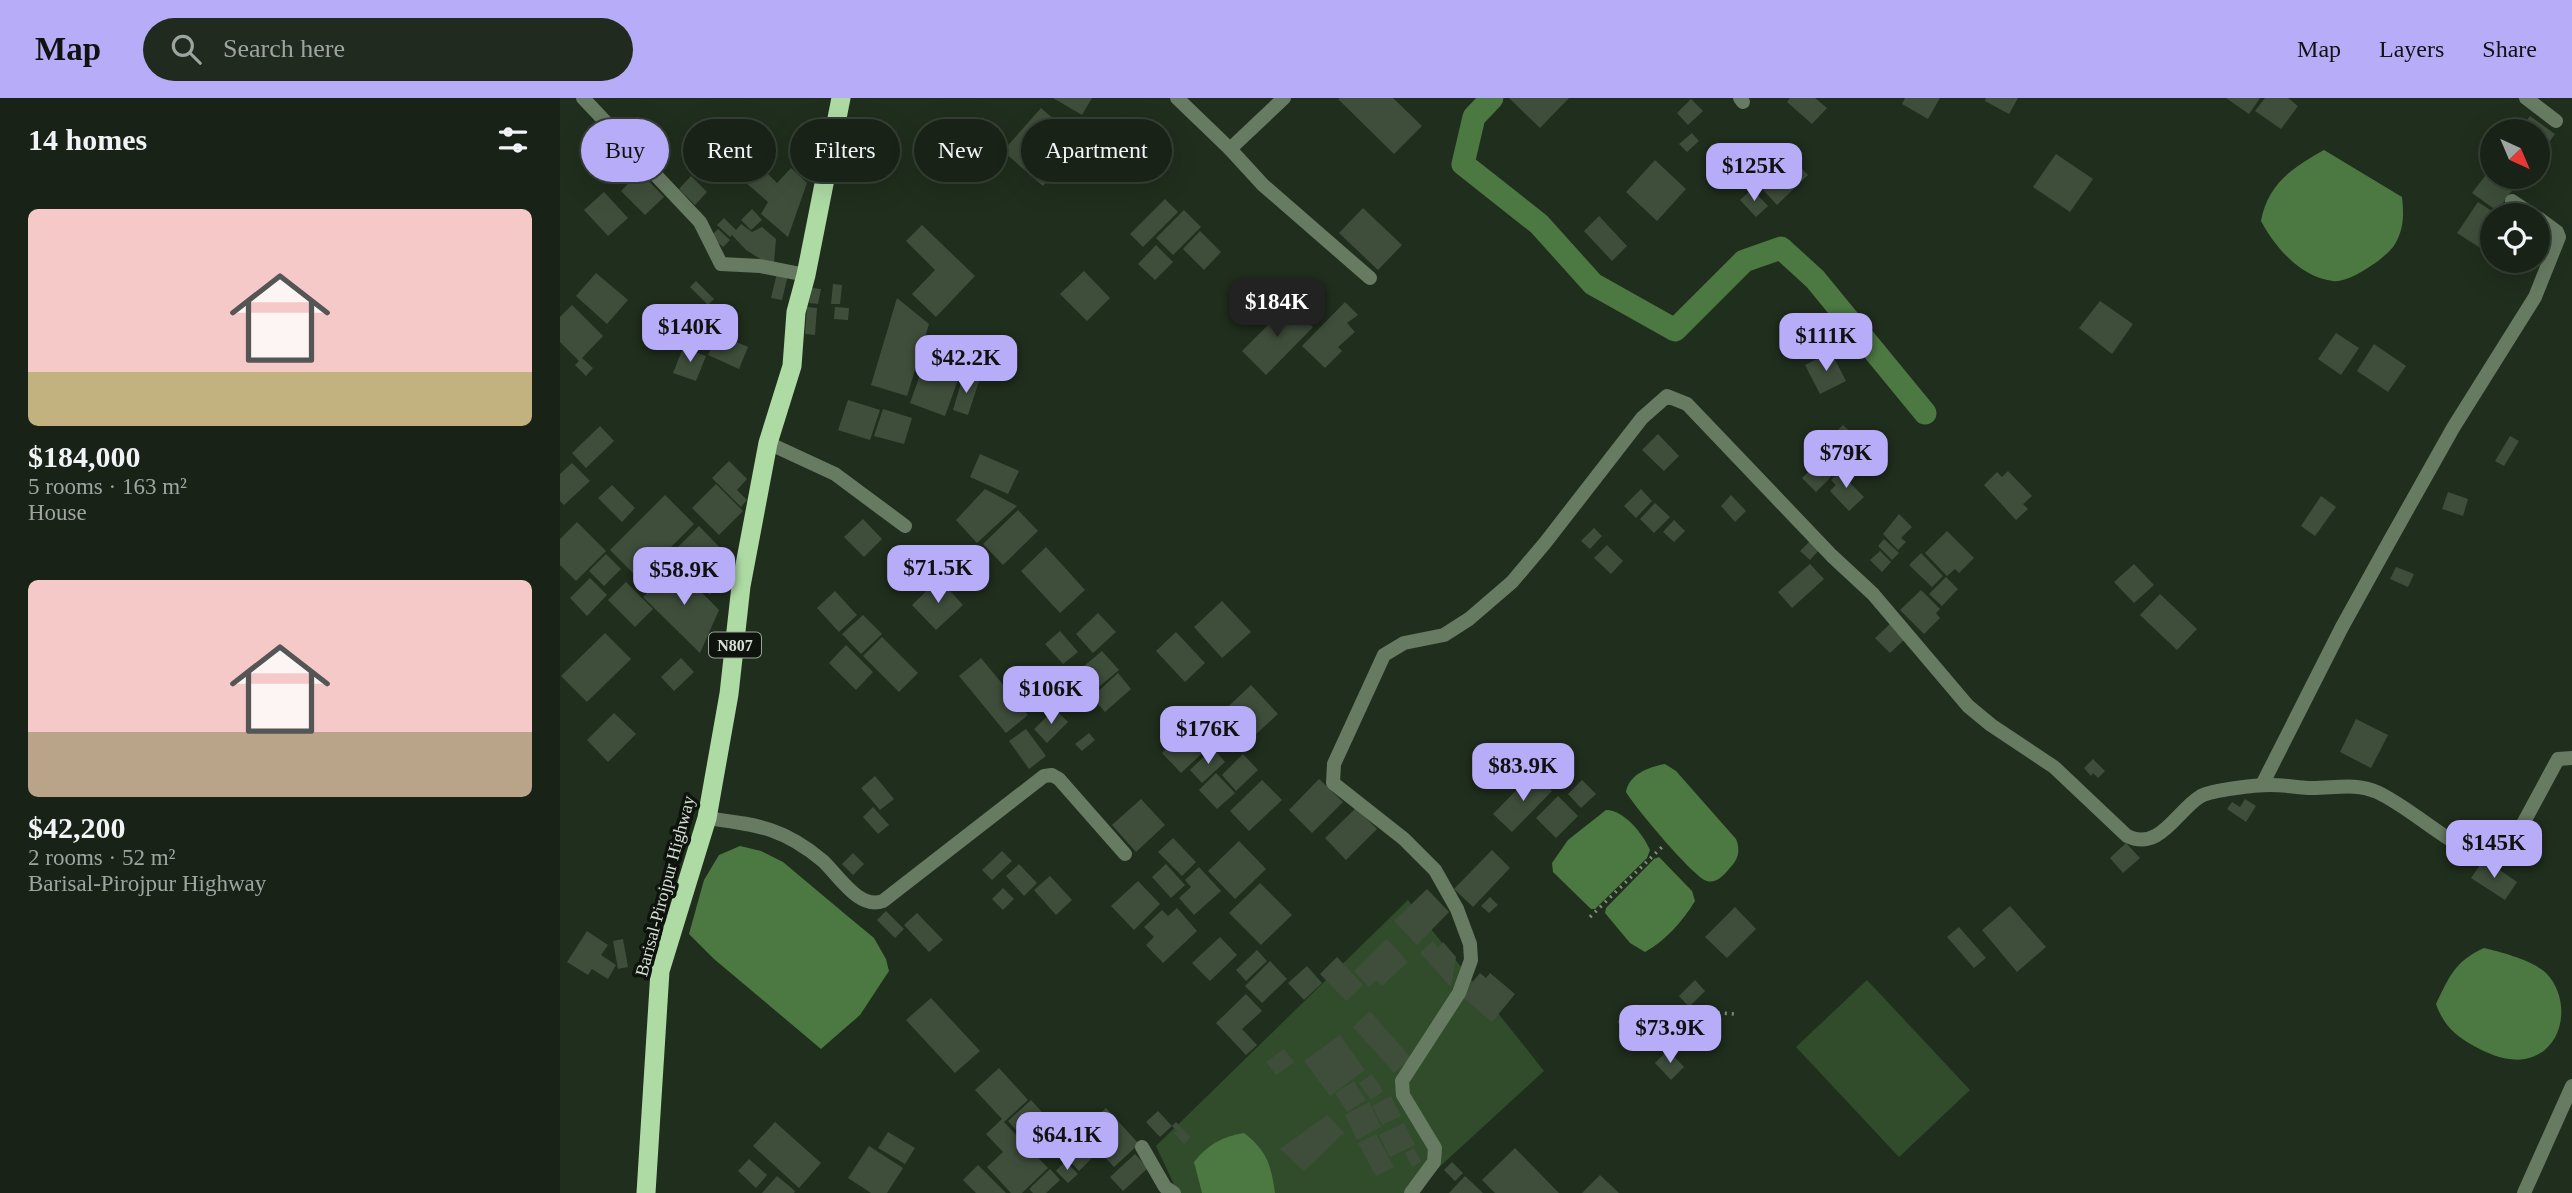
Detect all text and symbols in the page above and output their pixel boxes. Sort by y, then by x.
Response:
search box [143,18,633,81]
icon: search [167,30,205,68]
text: Map [35,31,101,67]
text: Search here [223,34,345,63]
text: Map [2297,36,2341,62]
text: Layers [2379,36,2444,62]
text: Share [2482,36,2537,62]
chip: Buy [581,119,669,182]
chip: Rent [683,119,776,182]
chip: Filters [790,119,900,182]
chip: New [914,119,1007,182]
chip: Apartment [1021,119,1172,182]
north arrow [2480,119,2550,189]
map controls [2480,119,2550,273]
icon: filters [494,121,532,159]
text: 14 homes [28,123,147,156]
pin: $125K [1705,144,1803,203]
text: $125K [1722,153,1786,178]
button: locate [2480,203,2550,273]
icon: home [217,255,343,381]
pin: $184K [1228,280,1326,339]
text: $184K [1245,289,1309,314]
pin: $140K [641,304,739,364]
text: $140K [658,314,722,339]
pin: $111K [1777,314,1875,373]
text: $111K [1795,323,1857,348]
pin: $42.2K [909,336,1023,395]
text: $42.2K [931,345,1001,370]
pin: $79K [1805,430,1887,490]
text: $184,000 [28,440,141,473]
text: $79K [1820,440,1872,465]
text: 5 rooms · 163 m² [28,474,187,499]
text: House [28,500,87,525]
pin: $71.5K [881,546,995,605]
pin: $58.9K [627,547,741,607]
text: $71.5K [903,555,973,580]
text: $58.9K [649,557,719,582]
icon: home [217,626,343,752]
road number: N807 [709,632,761,658]
pin: $106K [1002,666,1100,726]
text: $106K [1019,676,1083,701]
pin: $176K [1159,706,1257,766]
text: $176K [1176,716,1240,741]
pin: $83.9K [1466,744,1580,803]
text: $83.9K [1488,753,1558,778]
street label: Barisal-Pirojpur Highway [631,793,699,979]
text: $42,200 [28,811,126,844]
pin: $145K [2445,820,2543,880]
text: $145K [2462,830,2526,855]
text: 2 rooms · 52 m² [28,845,175,870]
text: Barisal-Pirojpur Highway [28,871,266,896]
pin: $73.9K [1613,1006,1727,1065]
text: $73.9K [1635,1015,1705,1040]
pin: $64.1K [1010,1112,1124,1172]
text: $64.1K [1032,1122,1102,1147]

